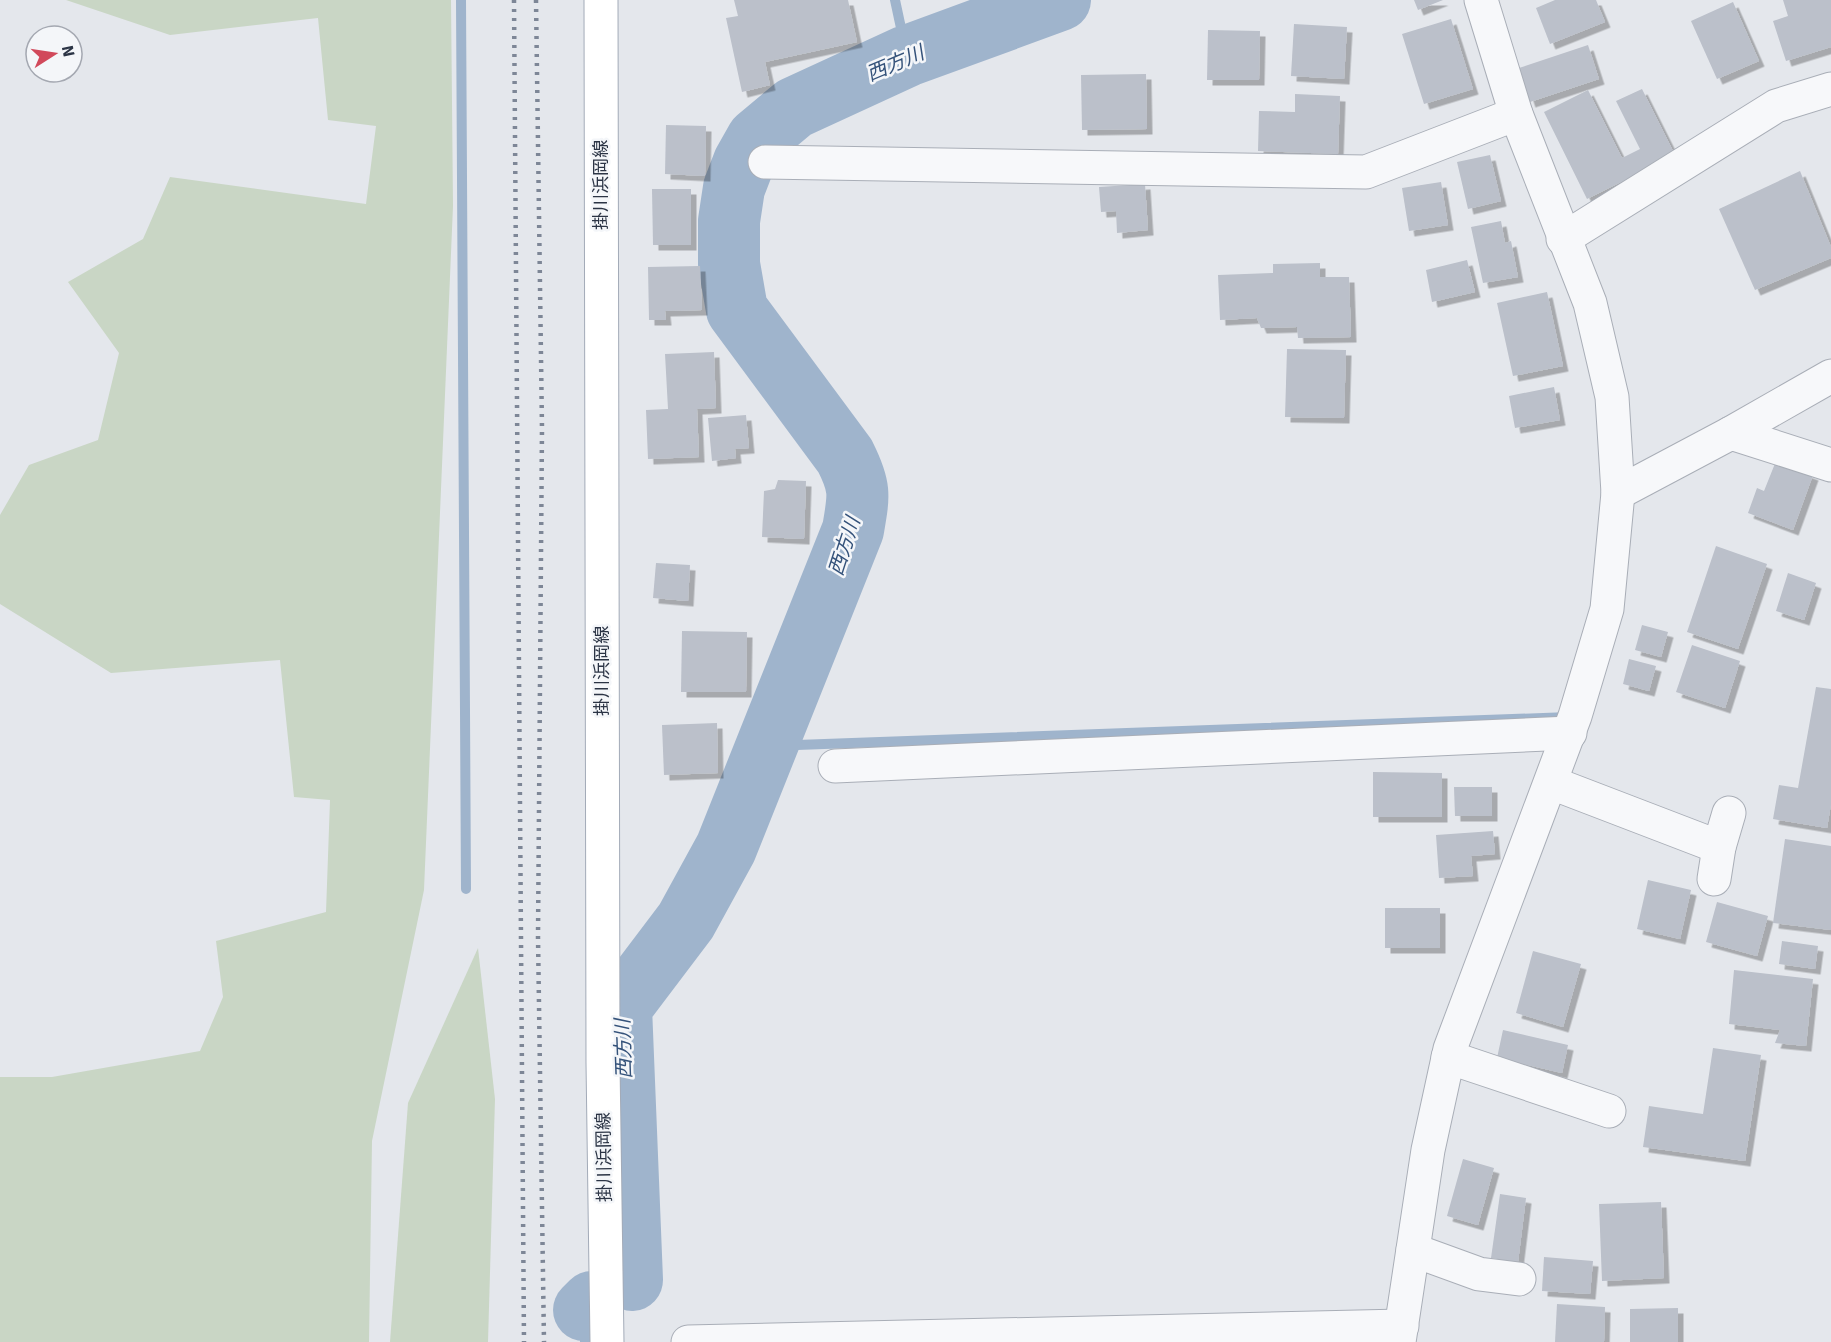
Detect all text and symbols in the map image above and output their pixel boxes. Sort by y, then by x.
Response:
north arrow [24,24,84,84]
water label: 西方川 [863,39,930,87]
text: N [57,44,79,59]
street label: 掛川浜岡線 [590,140,612,230]
water label: 西方川 [823,512,866,579]
street label: 掛川浜岡線 [591,626,613,716]
water label: 西方川 [610,1017,637,1079]
street label: 掛川浜岡線 [592,1112,616,1202]

